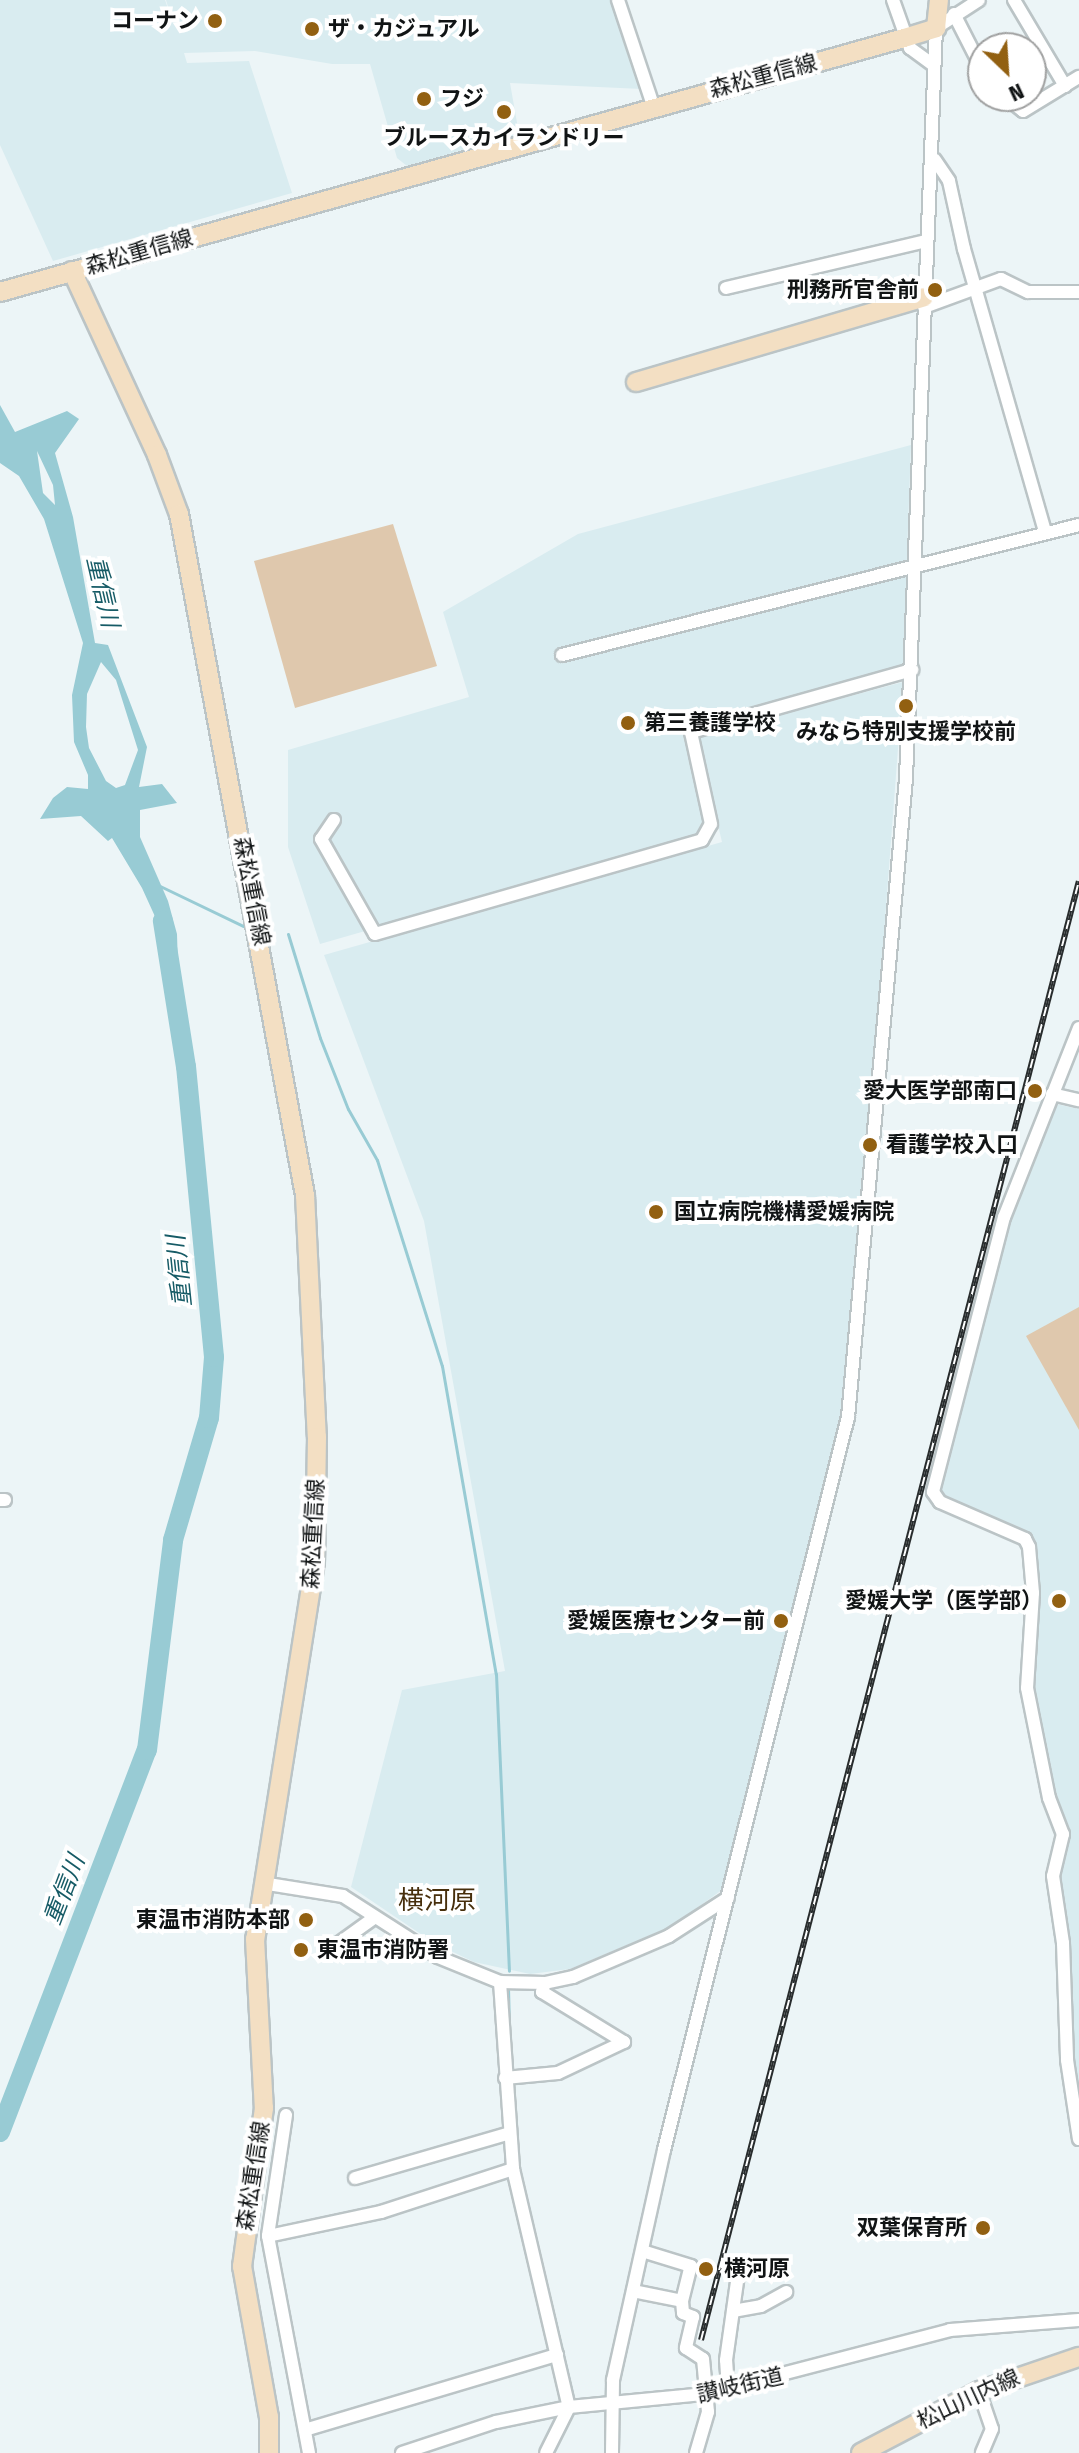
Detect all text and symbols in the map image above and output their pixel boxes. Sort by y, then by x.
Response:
place label: コーナン [111,8,199,34]
marker: コーナン [206,12,224,30]
place label: ザ・カジュアル [328,16,482,42]
marker: ザ・カジュアル [303,20,321,38]
north arrow [967,32,1047,112]
street label: 森松重信線 [706,49,820,103]
text: N [1005,77,1028,107]
place label: フジ [440,86,484,112]
marker: フジ [415,90,433,108]
marker: ブルースカイランドリー [495,103,513,121]
place label: ブルースカイランドリー [383,125,625,151]
street label: 森松重信線 [82,224,196,280]
place label: 刑務所官舎前 [787,277,919,303]
marker: 刑務所官舎前 [926,281,944,299]
water label: 重信川 [80,554,124,630]
marker: みなら特別支援学校前 [897,697,915,715]
place label: 第三養護学校 [644,710,776,736]
marker: 第三養護学校 [619,714,637,732]
place label: みなら特別支援学校前 [796,719,1016,745]
street label: 森松重信線 [229,834,275,948]
place label: 愛大医学部南口 [863,1078,1017,1104]
marker: 愛大医学部南口 [1024,1080,1046,1102]
place label: 看護学校入口 [886,1132,1018,1158]
marker: 看護学校入口 [861,1136,879,1154]
place label: 国立病院機構愛媛病院 [674,1199,894,1225]
marker: 国立病院機構愛媛病院 [645,1201,667,1223]
water label: 重信川 [162,1234,198,1308]
street label: 森松重信線 [297,1478,329,1590]
place label: 愛媛大学（医学部） [845,1588,1043,1614]
marker: 愛媛大学（医学部） [1050,1592,1068,1610]
place label: 愛媛医療センター前 [567,1608,765,1634]
marker: 愛媛医療センター前 [772,1612,790,1630]
water label: 重信川 [39,1851,91,1929]
district label: 横河原 [398,1885,476,1917]
place label: 東温市消防本部 [136,1907,290,1933]
marker: 東温市消防本部 [297,1911,315,1929]
place label: 東温市消防署 [317,1937,449,1963]
marker: 東温市消防署 [292,1941,310,1959]
street label: 森松重信線 [231,2120,275,2232]
place label: 双葉保育所 [857,2215,967,2241]
marker: 双葉保育所 [974,2219,992,2237]
place label: 横河原 [724,2256,790,2282]
marker: 横河原 [695,2258,717,2280]
street label: 讃岐街道 [694,2362,786,2408]
street label: 松山川内線 [913,2364,1023,2434]

